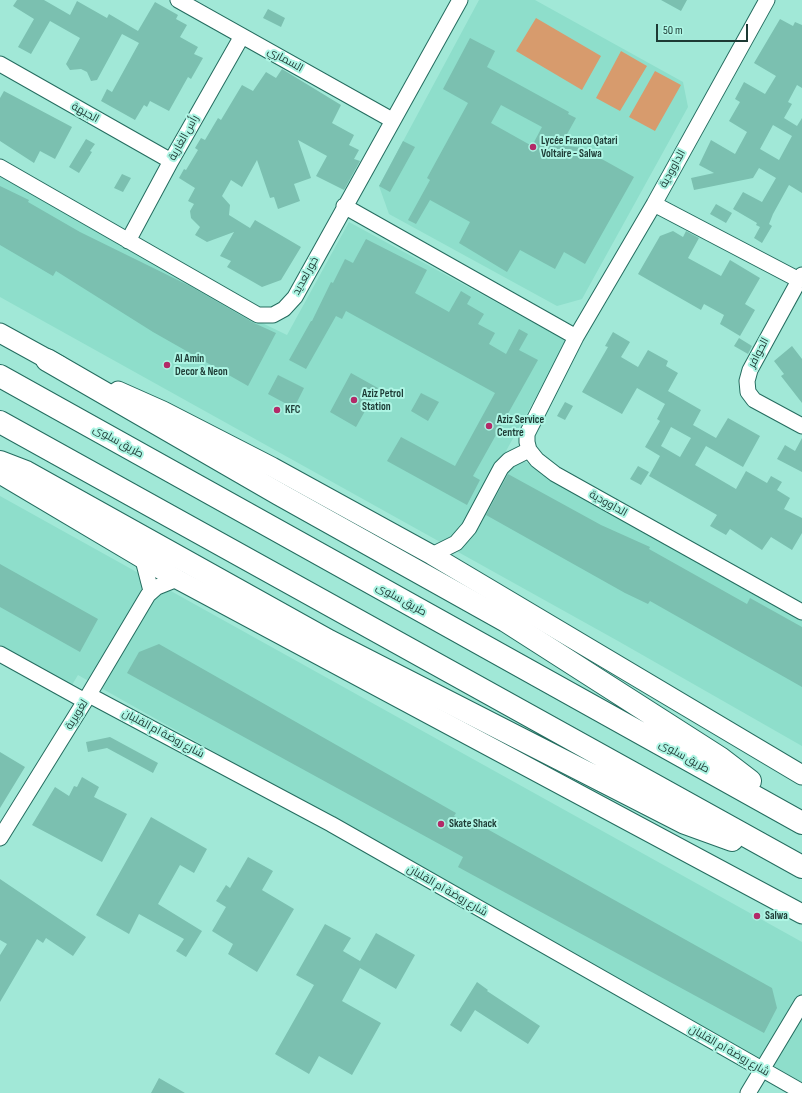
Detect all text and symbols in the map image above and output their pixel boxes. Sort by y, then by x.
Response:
scale bar [658,16,750,42]
text: 50 m [663,23,683,38]
street label: السماري [265,45,305,75]
street label: الجبهة [69,100,101,126]
street label: رأس الغارية [166,113,202,163]
place label: Lycée Franco Qatari Voltaire - Salwa [541,134,617,160]
marker: Lycée Franco Qatari Voltaire - Salwa [528,142,538,152]
street label: الداوودية [657,148,689,190]
street label: خور لعديد [290,255,322,297]
street label: الحوافر [746,336,772,370]
place label: Al Amin Decor & Neon [175,352,228,378]
marker: Al Amin Decor & Neon [162,360,172,370]
place label: Aziz Petrol Station [362,387,403,413]
marker: Aziz Petrol Station [349,395,359,405]
place label: KFC [285,403,300,417]
marker: KFC [272,405,282,415]
place label: Aziz Service Centre [497,413,544,439]
marker: Aziz Service Centre [484,421,494,431]
street label: طريق سلوى [90,423,146,461]
street label: الداوودية [587,488,629,520]
street label: طريق سلوى [373,581,429,619]
street label: لغويرية [63,698,91,732]
street label: شارع روضة ام القلبان [120,707,206,761]
street label: طريق سلوى [656,738,712,776]
place label: Skate Shack [449,817,497,831]
marker: Skate Shack [436,819,446,829]
street label: شارع روضة ام القلبان [404,863,490,919]
place label: Salwa [765,909,788,923]
marker: Salwa [752,911,762,921]
street label: شارع روضة ام القلبان [686,1023,772,1079]

